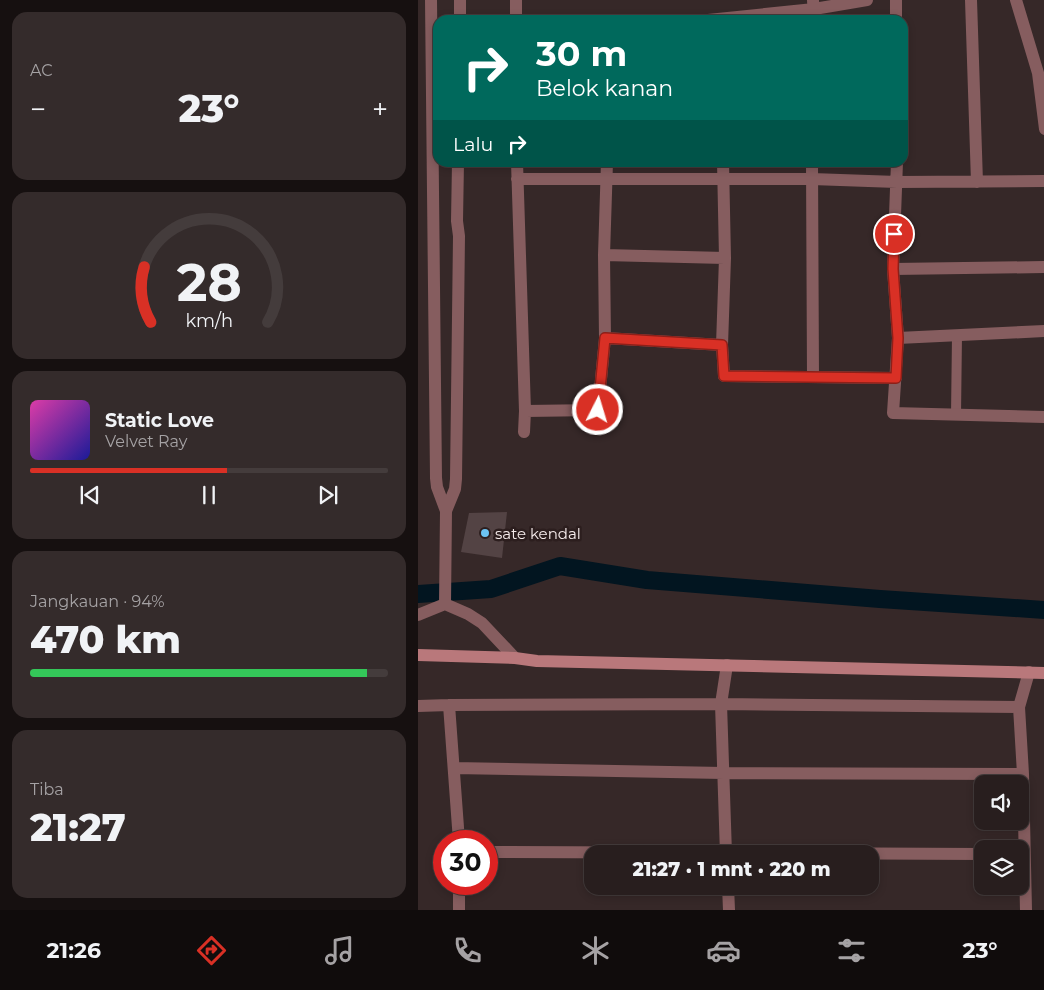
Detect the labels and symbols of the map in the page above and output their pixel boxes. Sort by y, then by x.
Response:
pin [873,213,915,255]
position arrow [571,383,623,435]
place label: sate kendal [495,524,581,543]
marker: sate kendal [479,527,491,539]
speed limit sign: 30 [433,830,498,895]

